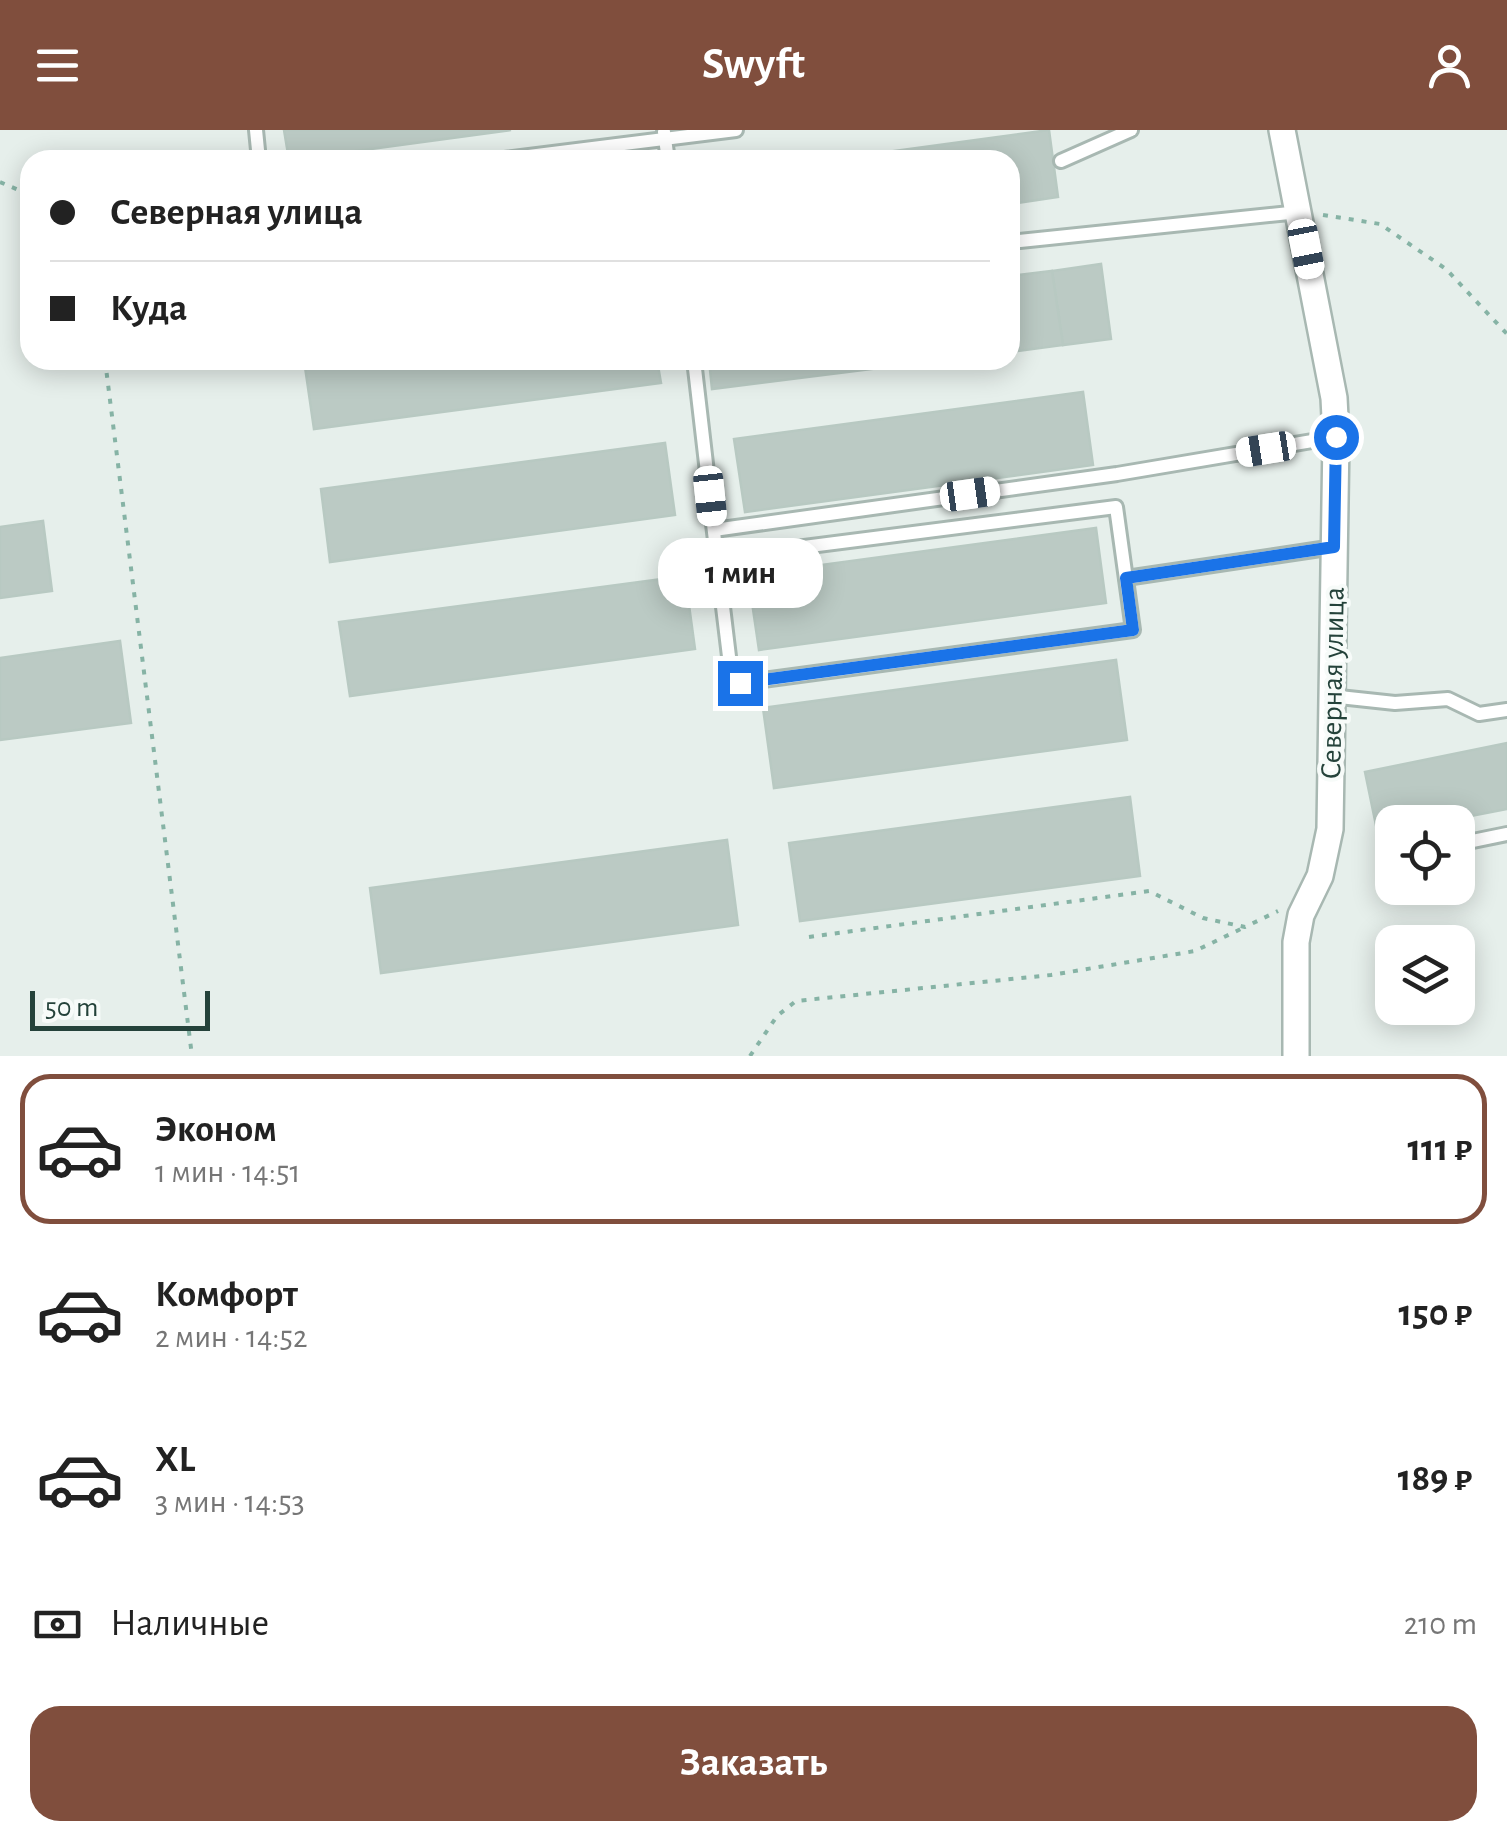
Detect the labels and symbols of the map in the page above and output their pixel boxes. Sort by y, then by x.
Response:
car [1286,217,1326,281]
route start [1314,415,1359,460]
car [1234,429,1298,469]
car [692,465,728,527]
car [938,475,1002,513]
callout: 1 мин [658,538,822,608]
street label: Северная улица [1316,587,1350,780]
route end [718,661,763,706]
scale bar [30,986,210,1030]

